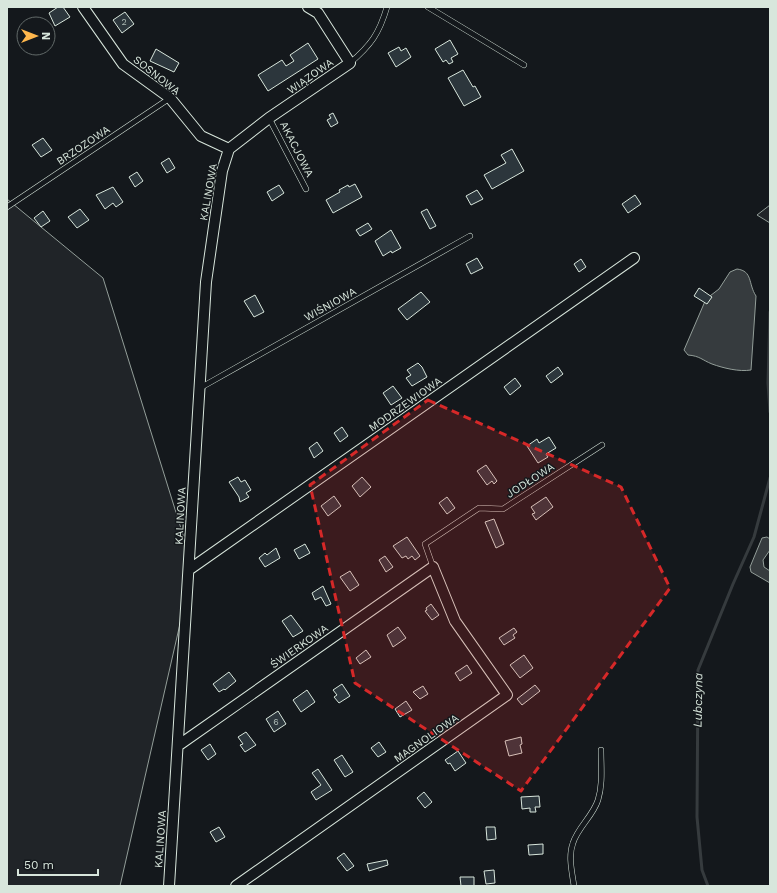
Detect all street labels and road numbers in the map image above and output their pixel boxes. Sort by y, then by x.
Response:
street label: SOSNOWA [131,53,183,98]
street label: WIĄZOWA [285,56,336,97]
street label: AKACJOWA [277,119,316,179]
street label: BRZOZOWA [54,123,112,168]
street label: KALINOWA [197,162,220,222]
street label: WIŚNIOWA [301,284,359,324]
street label: MODRZEWIOWA [366,374,444,434]
street label: JODŁOWA [504,460,557,501]
street label: KALINOWA [172,487,189,545]
street label: ŚWIERKOWA [267,621,331,671]
street label: MAGNOLIOWA [391,711,461,766]
street label: KALINOWA [152,810,169,868]

